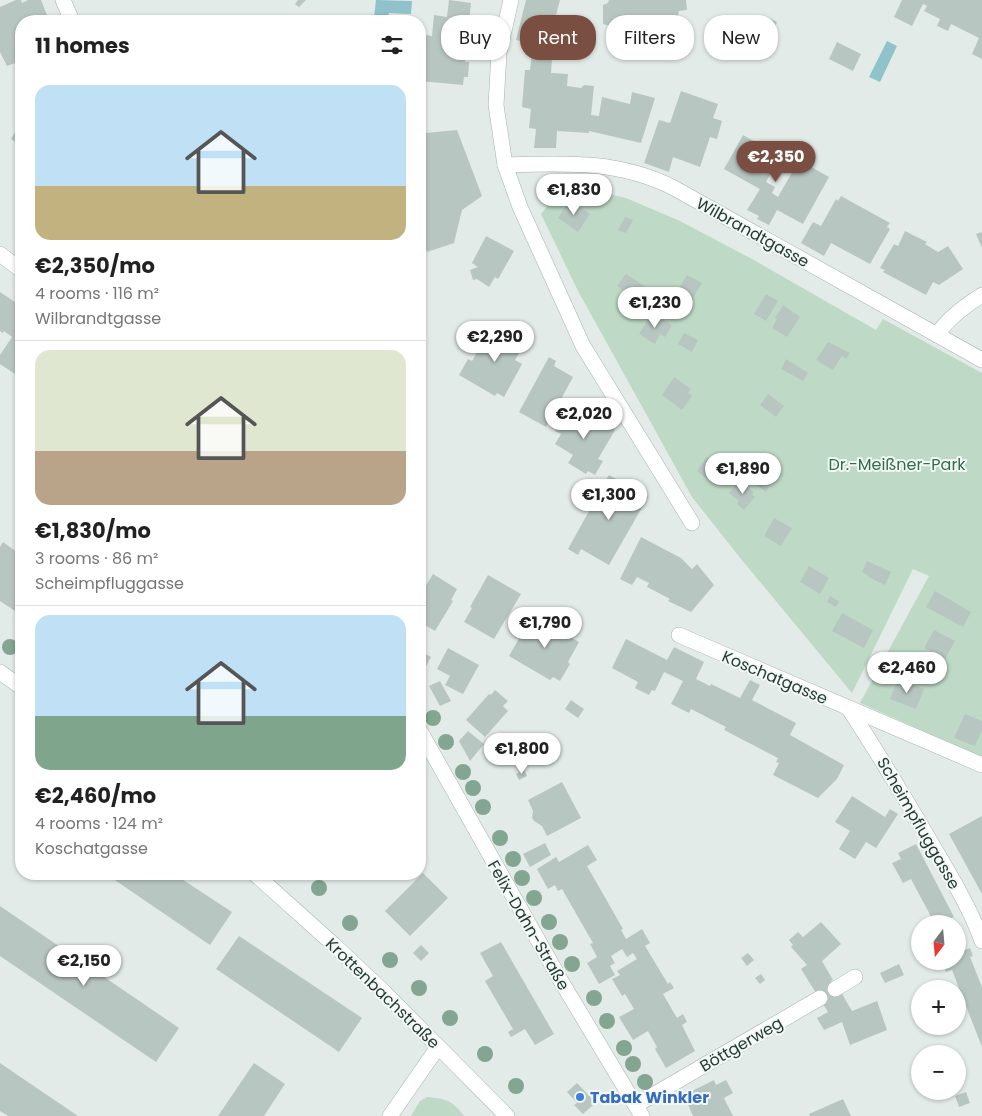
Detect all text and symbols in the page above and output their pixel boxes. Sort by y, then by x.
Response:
chip: Buy [441,15,510,60]
chip: Rent [520,15,596,60]
chip: Filters [606,15,694,60]
chip: New [704,15,778,60]
text: 11 homes [35,31,130,60]
icon: filters [378,31,406,59]
icon: home [176,117,266,207]
pin: €2,350 [735,140,817,183]
text: €2,350 [748,145,804,168]
pin: €1,830 [533,174,615,216]
text: €1,830 [547,178,601,201]
street label: Wilbrandtgasse [692,192,814,273]
text: €2,350/mo [35,251,155,280]
text: 4 rooms · 116 m² [35,282,159,305]
pin: €1,230 [614,286,696,329]
text: €1,230 [629,291,681,314]
text: Wilbrandtgasse [35,307,161,330]
pin: €2,290 [454,320,536,363]
text: €2,290 [467,325,523,348]
icon: home [176,383,266,473]
pin: €2,020 [543,398,625,440]
text: €2,020 [556,402,612,425]
pin: €1,890 [702,452,784,495]
park label: Dr.-Meißner-Park [828,453,966,476]
text: €1,890 [716,457,770,480]
pin: €1,300 [568,478,650,521]
text: €1,300 [582,483,636,506]
text: €1,830/mo [35,516,151,545]
text: 3 rooms · 86 m² [35,547,158,570]
text: Scheimpfluggasse [35,572,184,595]
pin: €1,790 [504,606,586,649]
text: €1,790 [519,611,571,634]
street label: Koschatgasse [718,645,831,710]
icon: home [176,648,266,738]
pin: €2,460 [866,652,948,694]
text: €2,460 [878,656,936,679]
pin: €1,800 [481,732,563,775]
text: €1,800 [495,737,549,760]
street label: Scheimpfluggasse [871,753,966,894]
text: €2,460/mo [35,781,156,810]
text: 4 rooms · 124 m² [35,812,163,835]
text: Koschatgasse [35,837,148,860]
street label: Felix-Dahn-Straße [482,856,575,995]
north arrow [911,915,966,970]
map controls [911,915,966,1100]
street label: Krottenbachstraße [320,933,445,1054]
pin: €2,150 [43,944,125,987]
text: €2,150 [57,949,111,972]
button: + [911,980,966,1035]
street label: Böttgerweg [696,1011,787,1077]
button: − [911,1045,966,1100]
place label: Tabak Winkler [590,1086,709,1109]
marker: Tabak Winkler [574,1091,586,1103]

